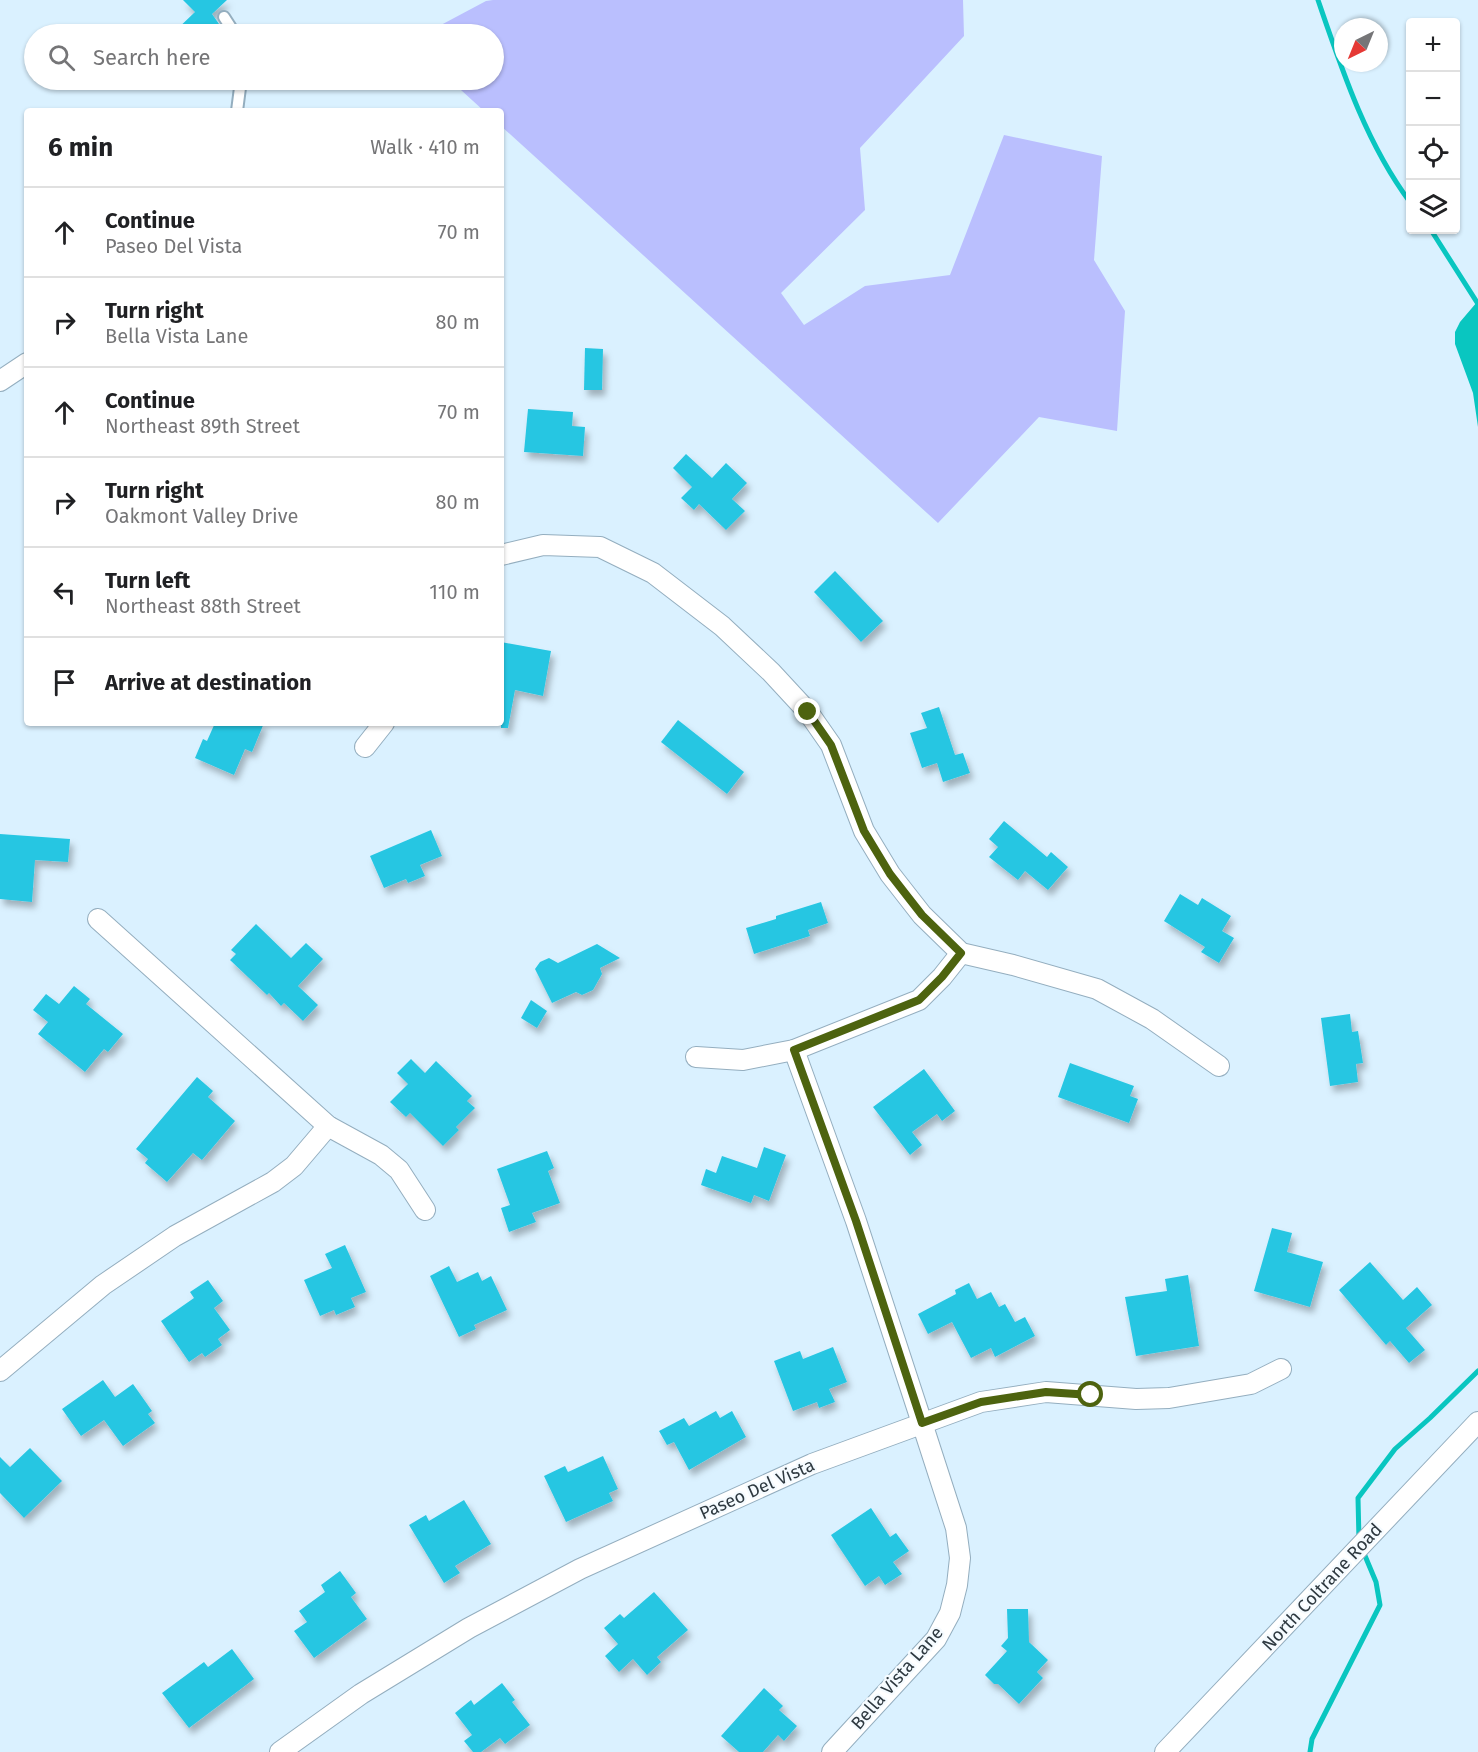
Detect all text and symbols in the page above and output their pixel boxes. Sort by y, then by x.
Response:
north arrow [1334,18,1388,72]
map controls [1406,18,1460,234]
button: + [1406,18,1460,72]
search box [24,24,504,90]
icon: search [45,41,78,74]
text: Search here [93,44,211,71]
button: − [1406,72,1460,126]
button: locate [1406,126,1460,180]
text: 6 min [48,132,113,163]
text: Walk · 410 m [370,135,480,159]
button: layers [1406,180,1460,234]
text: Continue [105,207,195,234]
icon: ahead [48,216,81,249]
text: 70 m [438,220,480,244]
text: Paseo Del Vista [105,234,242,258]
text: Turn right [105,297,204,324]
icon: right [48,306,81,339]
text: 80 m [435,310,480,334]
text: Bella Vista Lane [105,324,248,348]
text: Continue [105,387,195,414]
icon: ahead [48,396,81,429]
text: 70 m [438,400,480,424]
text: Northeast 89th Street [105,414,300,438]
text: Turn right [105,477,204,504]
icon: right [48,486,81,519]
text: 80 m [435,490,480,514]
text: Oakmont Valley Drive [105,504,298,528]
text: Turn left [105,567,190,594]
icon: left [48,576,81,609]
text: 110 m [429,580,480,604]
text: Northeast 88th Street [105,594,301,618]
icon: arrive [48,666,81,699]
text: Arrive at destination [105,669,312,696]
route end [794,698,820,724]
route start [1077,1381,1103,1407]
street label: Paseo Del Vista [696,1454,818,1524]
street label: North Coltrane Road [1257,1519,1387,1655]
street label: Bella Vista Lane [846,1622,948,1734]

